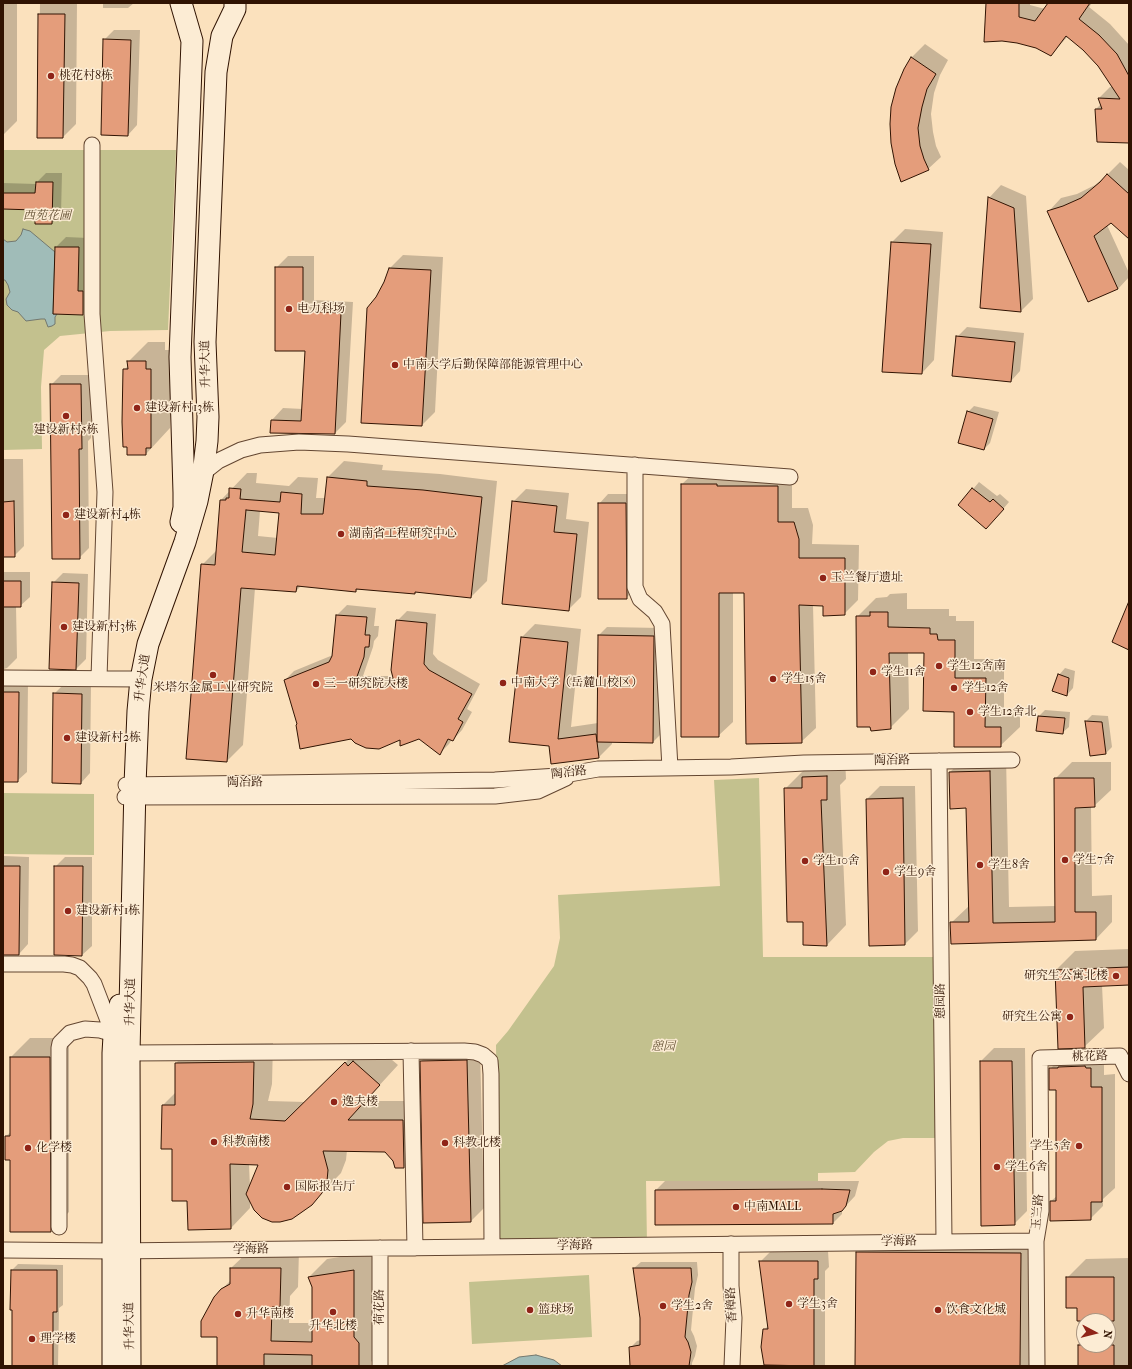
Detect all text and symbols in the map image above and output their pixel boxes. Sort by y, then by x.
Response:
place label: 桃花村8栋 [59,69,113,83]
marker: 桃花村8栋 [46,71,56,81]
park label: 西苑花圃 [23,209,71,223]
place label: 电力科场 [297,302,345,316]
marker: 电力科场 [284,304,294,314]
street label: 升华大道 [198,340,214,388]
place label: 中南大学后勤保障部能源管理中心 [403,358,583,372]
marker: 中南大学后勤保障部能源管理中心 [390,360,400,370]
place label: 建设新村13栋 [145,401,214,415]
marker: 建设新村13栋 [132,403,142,413]
marker: 建设新村5栋 [61,411,71,421]
place label: 建设新村5栋 [33,423,99,437]
place label: 建设新村4栋 [74,508,141,522]
marker: 建设新村4栋 [61,510,71,520]
place label: 湖南省工程研究中心 [349,527,457,541]
marker: 湖南省工程研究中心 [336,529,346,539]
place label: 玉兰餐厅遗址 [831,571,903,585]
marker: 玉兰餐厅遗址 [818,573,828,583]
place label: 建设新村3栋 [72,620,137,634]
marker: 建设新村3栋 [59,622,69,632]
street label: 升华大道 [133,653,153,703]
place label: 学生12舍南 [947,659,1005,673]
marker: 学生12舍南 [934,661,944,671]
place label: 学生11舍 [881,665,926,679]
marker: 学生11舍 [868,667,878,677]
marker: 米塔尔金属工业研究院 [208,670,218,680]
place label: 学生15舍 [781,672,826,686]
marker: 学生15舍 [768,674,778,684]
place label: 中南大学（岳麓山校区） [511,676,643,690]
place label: 三一研究院大楼 [324,677,408,691]
marker: 中南大学（岳麓山校区） [498,678,508,688]
marker: 三一研究院大楼 [311,679,321,689]
place label: 米塔尔金属工业研究院 [153,681,273,695]
place label: 学生12舍 [962,681,1008,695]
marker: 学生12舍 [949,683,959,693]
place label: 学生12舍北 [978,705,1036,719]
marker: 学生12舍北 [965,707,975,717]
place label: 建设新村2栋 [75,731,141,745]
marker: 建设新村2栋 [62,733,72,743]
street label: 陶冶路 [874,753,910,769]
street label: 陶冶路 [550,764,588,782]
street label: 陶冶路 [227,775,263,791]
place label: 学生7舍 [1073,853,1115,867]
place label: 学生10舍 [813,854,860,868]
marker: 学生7舍 [1060,855,1070,865]
marker: 学生10舍 [800,856,810,866]
place label: 学生8舍 [988,858,1030,872]
marker: 学生8舍 [975,860,985,870]
place label: 学生9舍 [894,865,936,879]
marker: 学生9舍 [881,867,891,877]
place label: 建设新村1栋 [76,904,140,918]
marker: 建设新村1栋 [63,906,73,916]
place label: 研究生公寓北楼 [1024,969,1108,983]
marker: 研究生公寓北楼 [1111,971,1121,981]
street label: 升华大道 [123,978,139,1026]
street label: 憩园路 [934,983,948,1019]
place label: 研究生公寓 [1002,1010,1062,1024]
marker: 研究生公寓 [1065,1012,1075,1022]
park label: 憩园 [651,1040,675,1054]
street label: 桃花路 [1072,1049,1108,1065]
place label: 逸夫楼 [342,1095,378,1109]
marker: 逸夫楼 [329,1097,339,1107]
place label: 科教南楼 [222,1135,270,1149]
place label: 科教北楼 [453,1136,501,1150]
marker: 科教南楼 [209,1137,219,1147]
marker: 科教北楼 [440,1138,450,1148]
place label: 学生5舍 [1030,1139,1071,1153]
place label: 化学楼 [36,1141,72,1155]
marker: 学生5舍 [1074,1141,1084,1151]
marker: 化学楼 [23,1143,33,1153]
place label: 学生6舍 [1005,1160,1047,1174]
marker: 学生6舍 [992,1162,1002,1172]
place label: 国际报告厅 [295,1180,355,1194]
marker: 国际报告厅 [282,1182,292,1192]
street label: 玉兰路 [1029,1193,1047,1231]
place label: 中南MALL [744,1200,801,1214]
marker: 中南MALL [731,1202,741,1212]
street label: 学海路 [881,1234,917,1250]
street label: 学海路 [557,1238,593,1254]
street label: 学海路 [233,1242,269,1258]
street label: 香樟路 [724,1287,740,1323]
street label: 荷花路 [373,1289,387,1325]
place label: 学生3舍 [797,1297,838,1311]
place label: 学生2舍 [671,1299,713,1313]
marker: 学生3舍 [784,1299,794,1309]
marker: 学生2舍 [658,1301,668,1311]
street label: 升华大道 [122,1302,138,1350]
place label: 篮球场 [538,1303,574,1317]
place label: 饮食文化城 [946,1303,1006,1317]
marker: 篮球场 [525,1305,535,1315]
marker: 饮食文化城 [933,1305,943,1315]
place label: 升华南楼 [246,1307,294,1321]
marker: 升华北楼 [328,1307,338,1317]
marker: 升华南楼 [233,1309,243,1319]
north arrow [1076,1313,1116,1353]
place label: 升华北楼 [309,1319,357,1333]
text: N [1100,1329,1114,1339]
place label: 理学楼 [40,1332,76,1346]
marker: 理学楼 [27,1334,37,1344]

